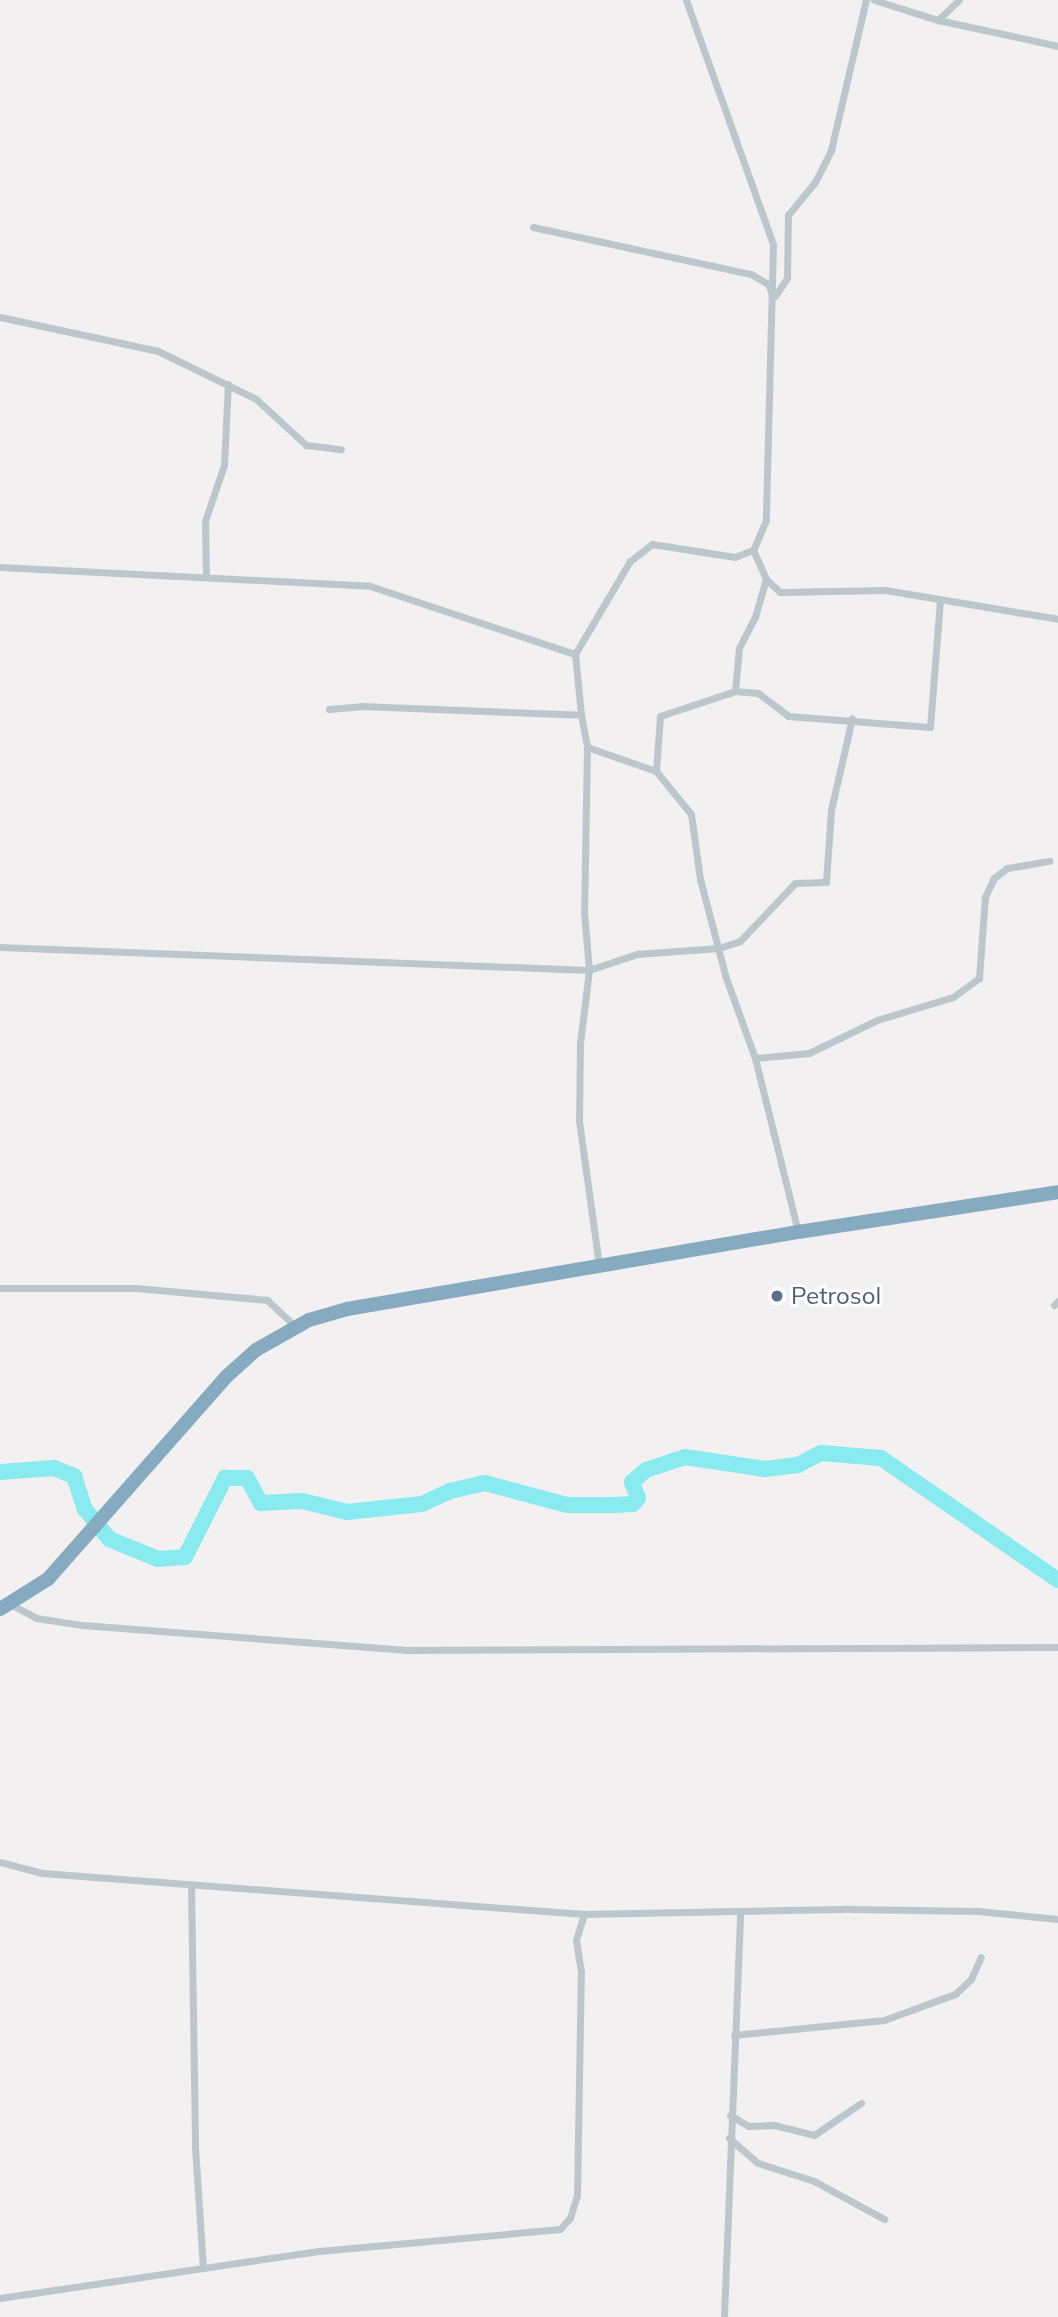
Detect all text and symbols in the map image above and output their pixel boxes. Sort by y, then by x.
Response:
place label: Petrosol [791,1282,881,1310]
marker: Petrosol [769,1288,785,1304]

